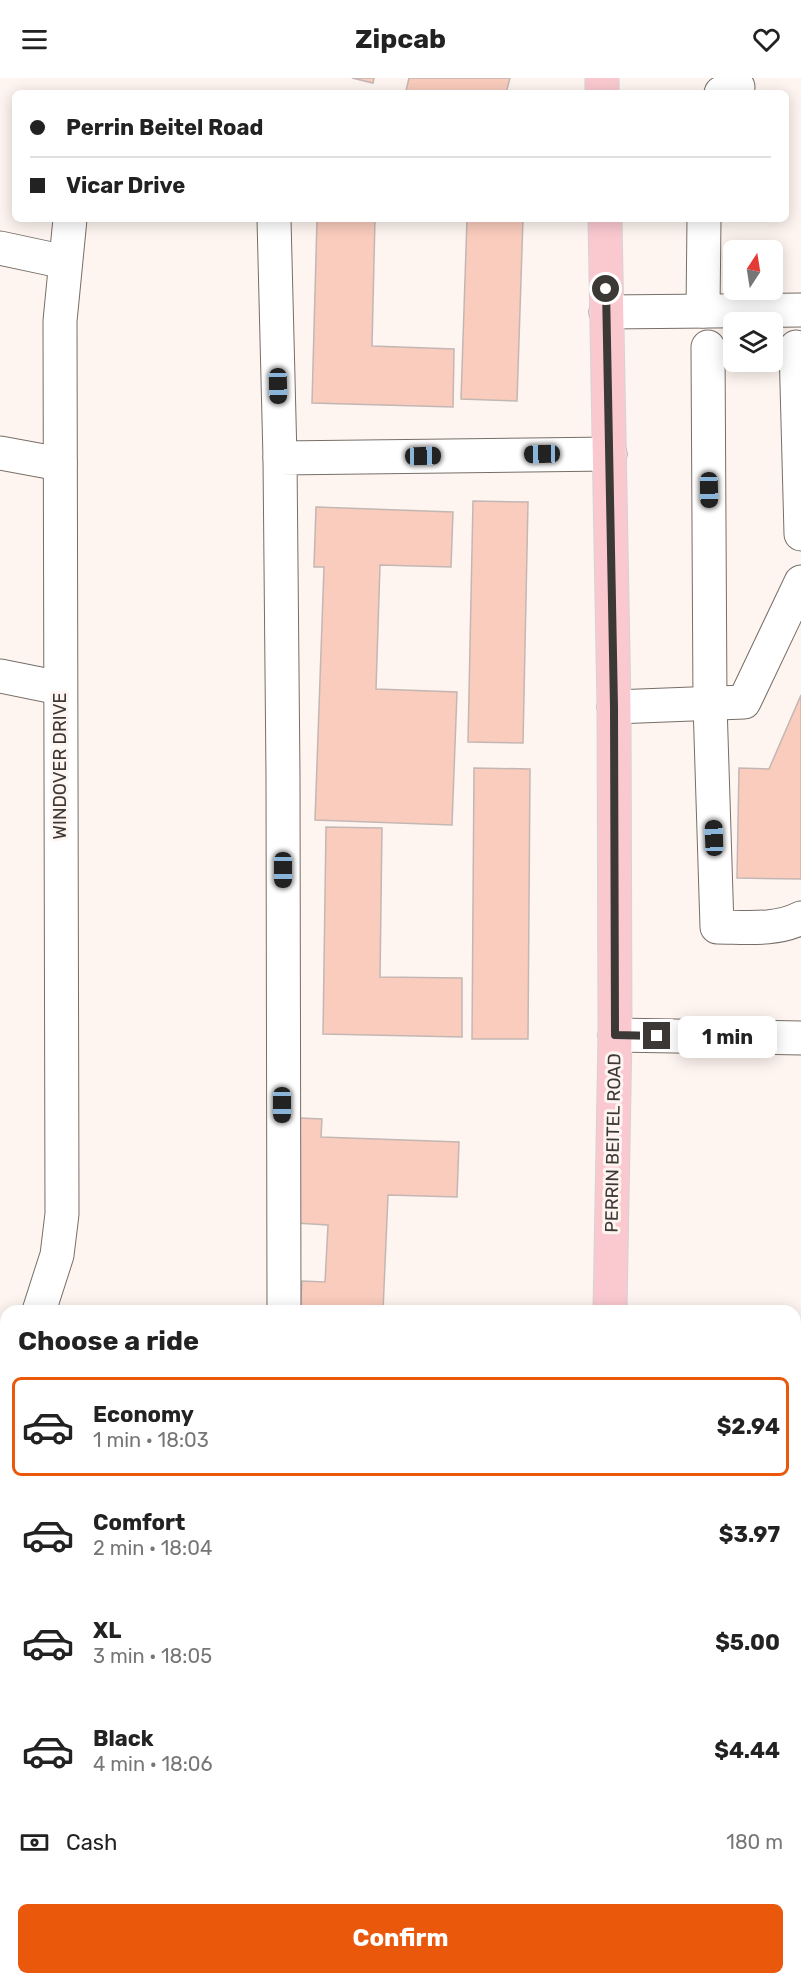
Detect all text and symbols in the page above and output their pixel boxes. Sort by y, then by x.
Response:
icon: menu [18,23,51,56]
text: Zipcab [355,23,446,55]
icon: heart [750,23,783,56]
text: Perrin Beitel Road [66,114,263,141]
text: Vicar Drive [66,172,185,199]
north arrow [723,240,783,300]
map controls [723,240,783,372]
route start [592,275,619,302]
button: layers [723,312,783,372]
car [269,368,287,404]
car [524,445,560,463]
car [405,447,441,465]
car [700,472,718,508]
street label: WINDOVER DRIVE [49,693,71,839]
car [704,820,724,856]
car [274,852,292,888]
callout: 1 min [678,1015,777,1057]
route end [643,1022,670,1049]
text: 1 min [702,1025,753,1049]
street label: PERRIN BEITEL ROAD [600,1053,626,1233]
car [273,1087,291,1123]
text: Choose a ride [18,1325,199,1357]
icon: car [21,1400,75,1454]
text: Economy [93,1401,194,1428]
text: $2.94 [717,1413,780,1440]
text: 1 min · 18:03 [93,1428,209,1452]
icon: car [21,1508,75,1562]
text: Comfort [93,1509,185,1536]
text: $3.97 [719,1521,780,1548]
text: 2 min · 18:04 [93,1536,212,1560]
icon: car [21,1616,75,1670]
text: XL [93,1617,121,1644]
text: $5.00 [715,1629,780,1656]
text: 3 min · 18:05 [93,1644,212,1668]
icon: car [21,1724,75,1778]
text: Black [93,1725,154,1752]
text: $4.44 [714,1737,780,1764]
text: 4 min · 18:06 [93,1752,213,1776]
icon: cash [18,1826,51,1859]
text: Cash [66,1829,117,1856]
text: 180 m [726,1830,783,1854]
button: Confirm [18,1904,783,1973]

